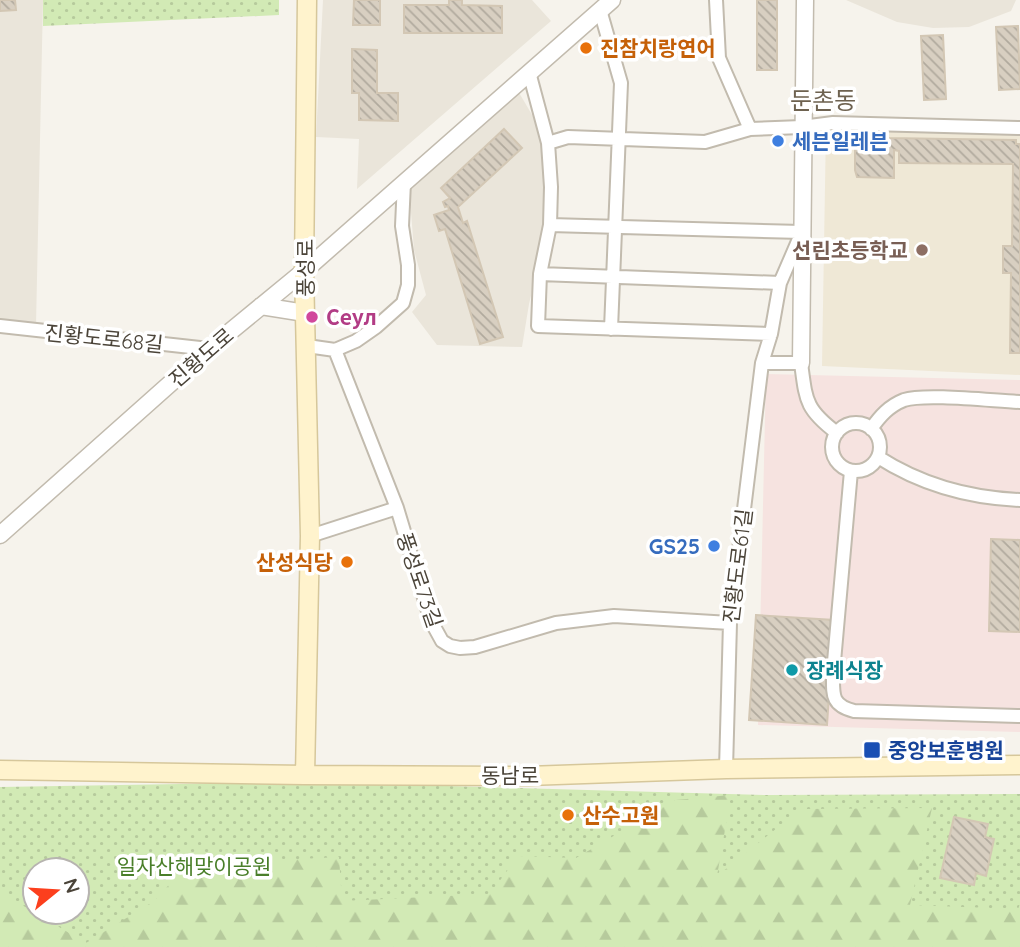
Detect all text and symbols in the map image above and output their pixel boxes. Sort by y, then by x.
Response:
place label: 진참치랑연어 [600,35,716,61]
marker: 진참치랑연어 [578,40,594,56]
district label: 둔촌동 [790,85,856,115]
place label: 세븐일레븐 [792,128,889,154]
marker: 세븐일레븐 [770,133,786,149]
place label: 선린초등학교 [792,237,908,263]
street label: 풍성로 [292,239,318,297]
marker: 선린초등학교 [914,242,930,258]
place label: Сеул [326,304,377,330]
marker: Сеул [304,309,320,325]
street label: 진황도로68길 [43,319,165,357]
street label: 진황도로 [163,322,239,392]
street label: 진황도로61길 [717,507,757,625]
street label: 풍성로73길 [392,529,448,631]
place label: GS25 [649,533,700,559]
marker: GS25 [706,538,722,554]
place label: 산성식당 [256,549,333,575]
marker: 산성식당 [339,554,355,570]
place label: 장례식장 [806,657,883,683]
marker: 장례식장 [784,662,800,678]
place label: 중앙보훈병원 [888,737,1004,763]
marker: 중앙보훈병원 [862,740,882,760]
street label: 동남로 [481,762,539,788]
place label: 산수고원 [582,802,659,828]
marker: 산수고원 [560,807,576,823]
park label: 일자산해맞이공원 [117,853,271,879]
north arrow [21,856,91,926]
text: N [59,875,86,896]

